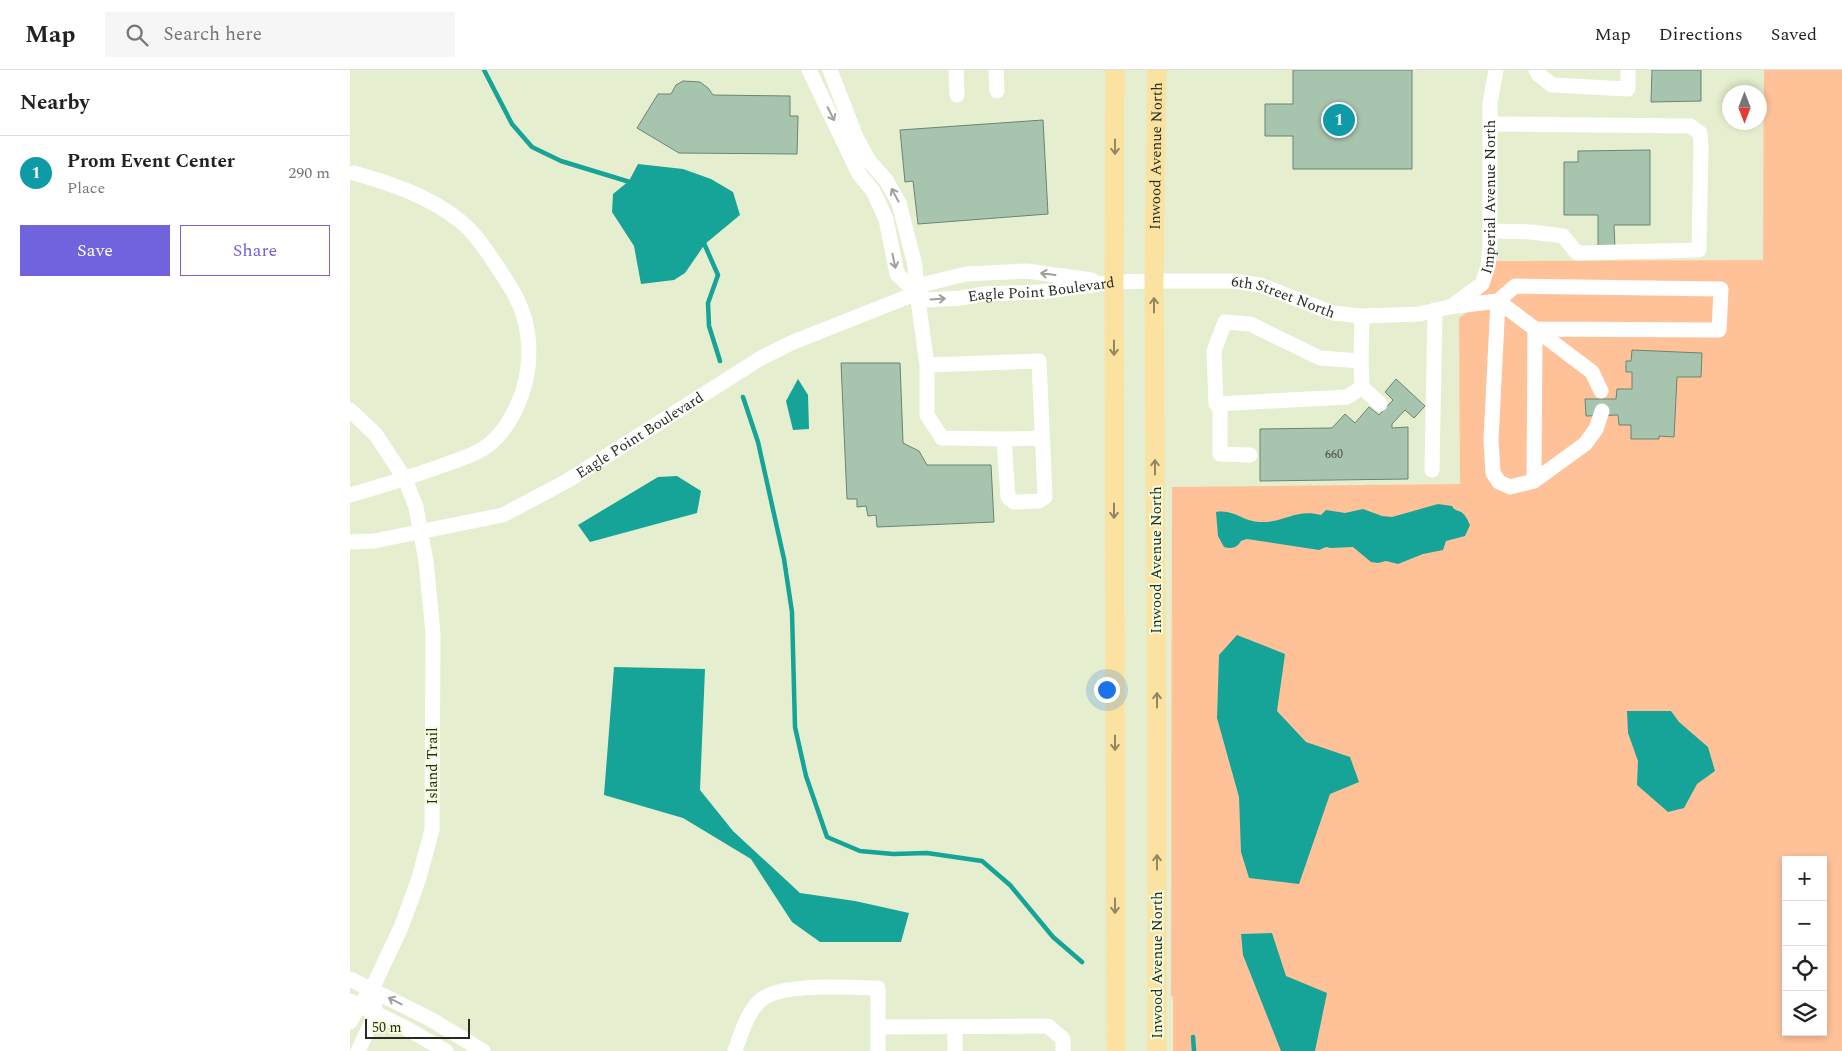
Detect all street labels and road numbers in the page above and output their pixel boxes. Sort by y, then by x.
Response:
street label: Inwood Avenue North [1144,82,1169,230]
street label: Imperial Avenue North [1475,120,1502,277]
street label: 6th Street North [1230,270,1339,325]
street label: Eagle Point Boulevard [966,271,1116,309]
street label: Eagle Point Boulevard [571,386,708,485]
street label: Inwood Avenue North [1145,486,1168,634]
street label: Island Trail [421,727,444,805]
street label: Inwood Avenue North [1146,891,1169,1039]

